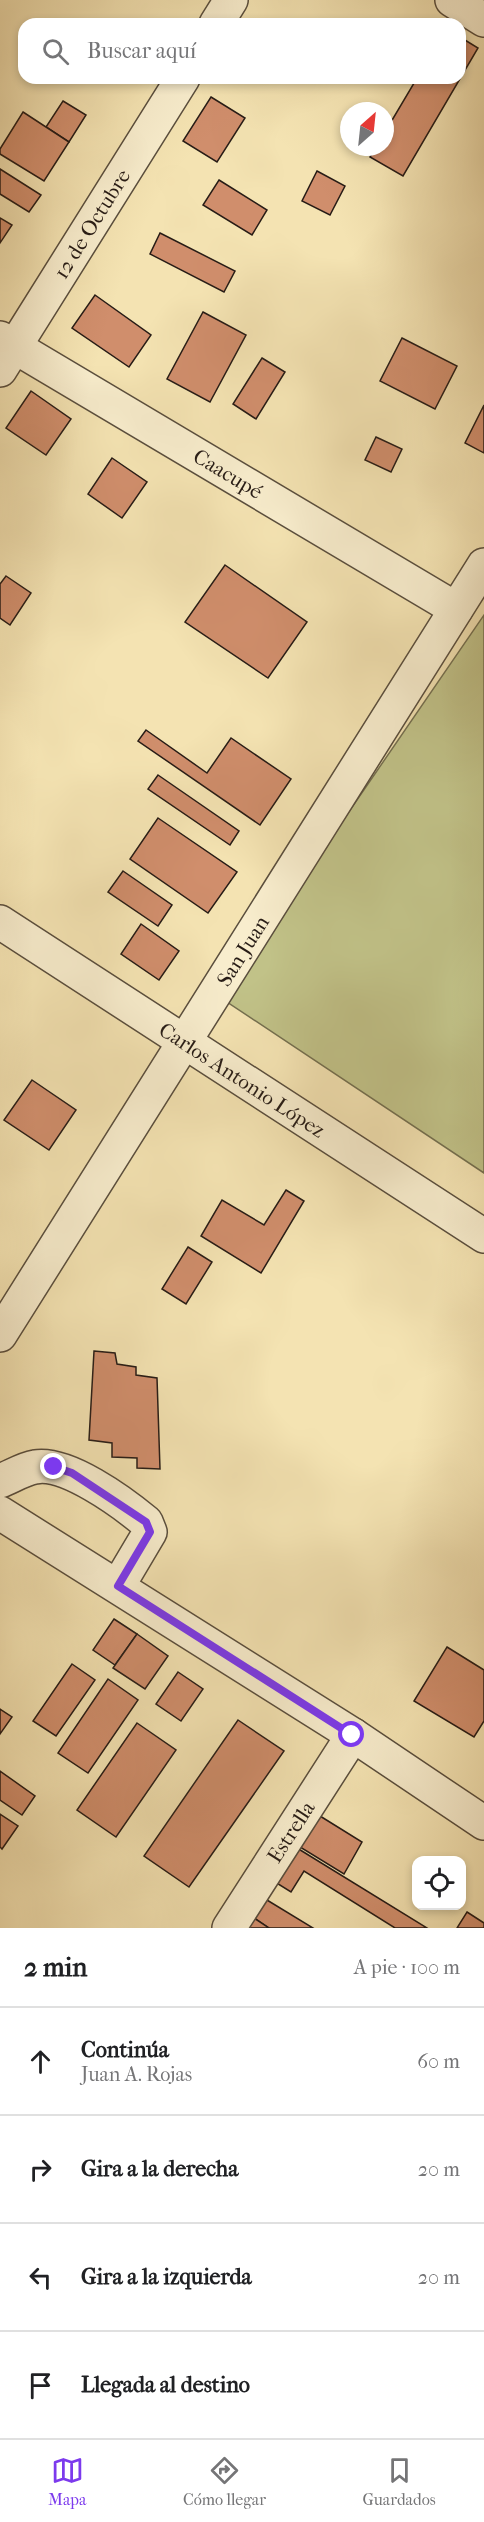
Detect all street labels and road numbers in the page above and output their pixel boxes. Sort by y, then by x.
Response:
street label: 12 de Octubre [49,165,135,283]
street label: Caacupé [189,444,267,504]
street label: San Juan [212,911,274,991]
street label: Carlos Antonio López [155,1017,329,1143]
street label: Estrella [262,1796,320,1867]

